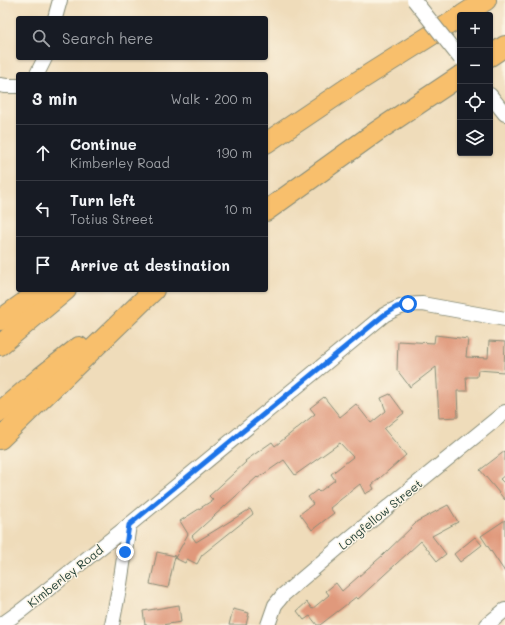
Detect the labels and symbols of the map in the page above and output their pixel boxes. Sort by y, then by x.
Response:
route start [399,295,417,313]
street label: Longfellow Street [335,475,425,553]
street label: Kimberley Road [24,541,106,611]
route end [116,543,134,561]

